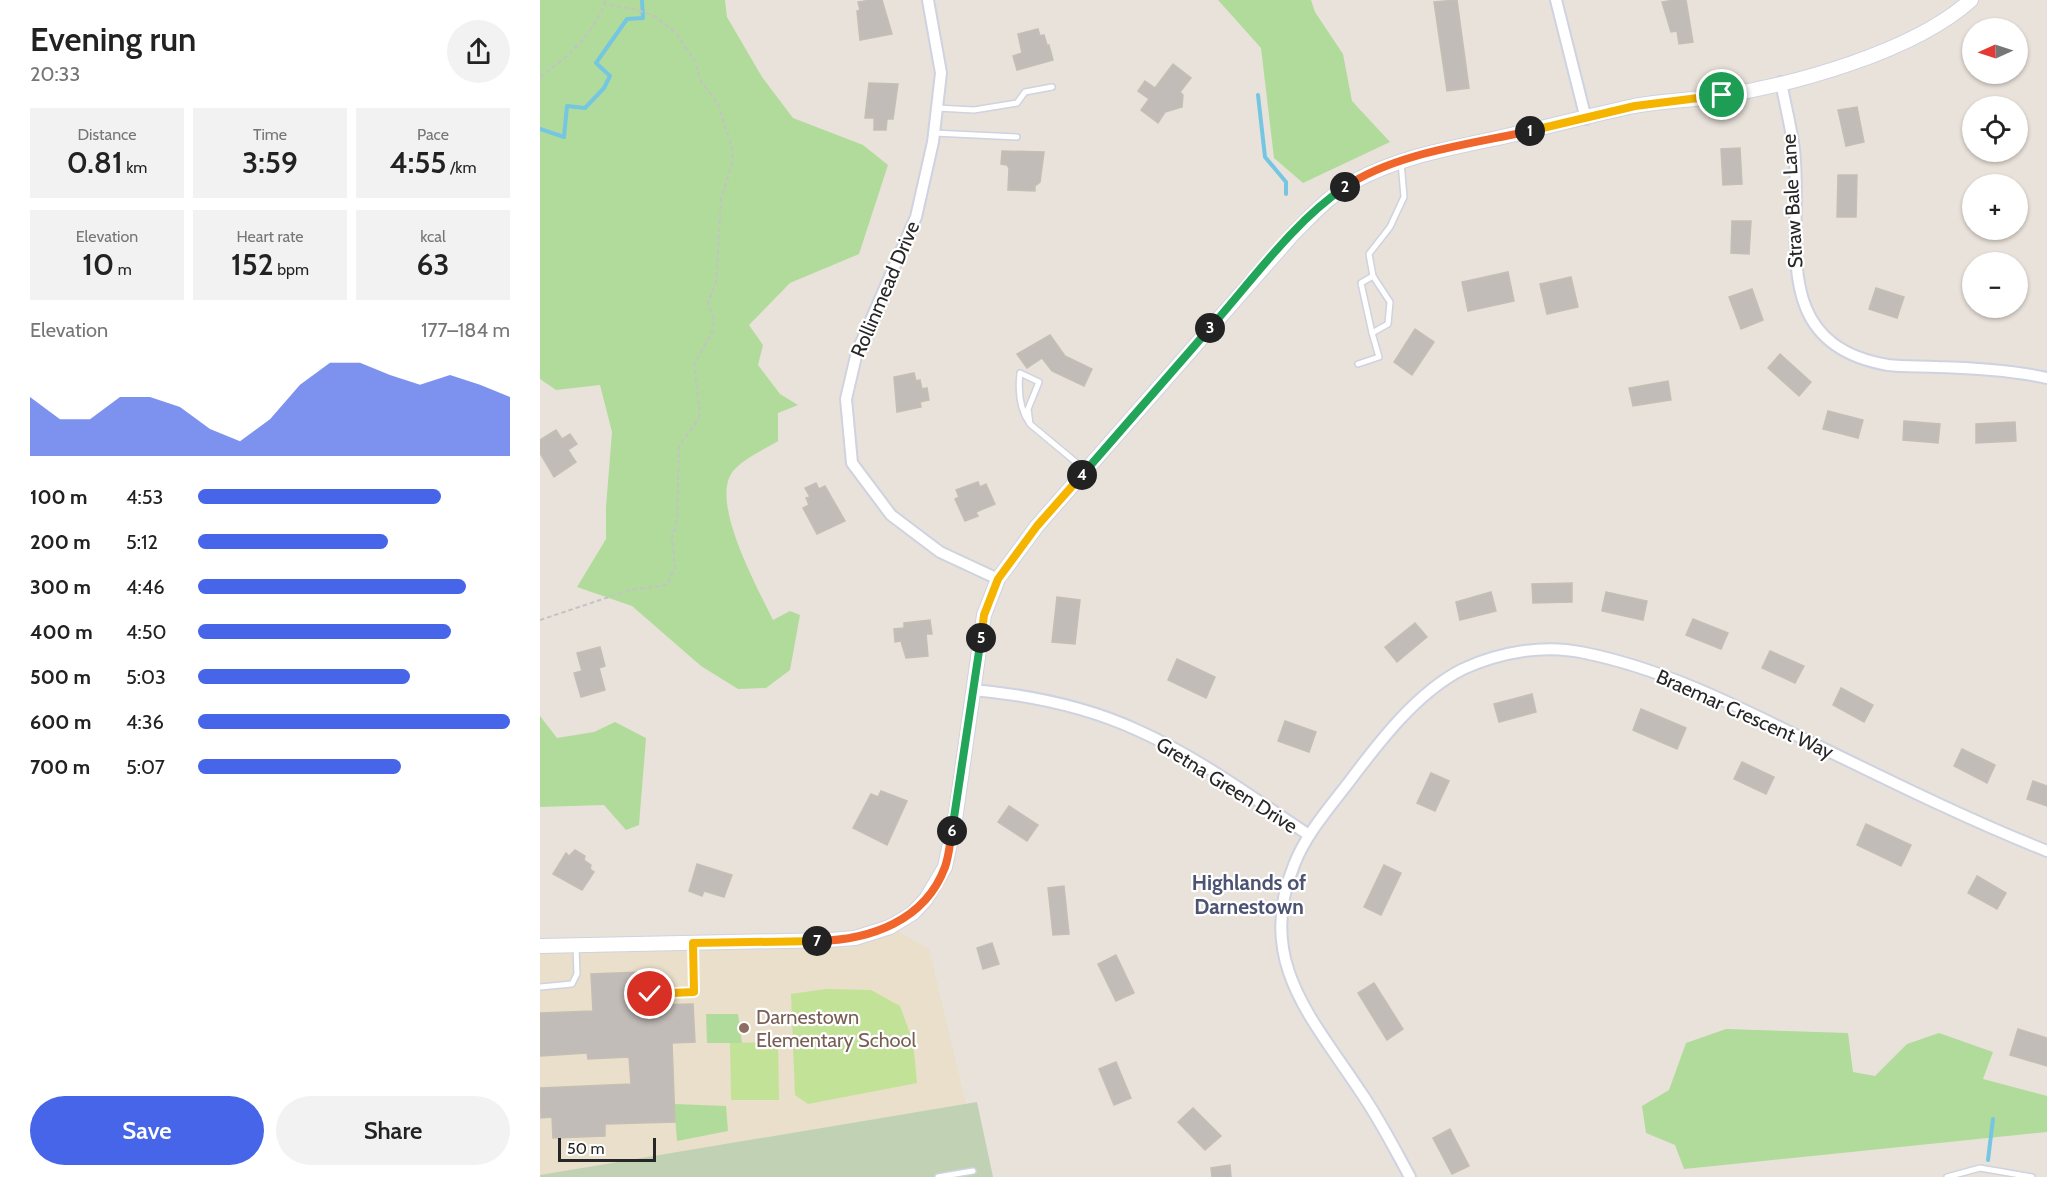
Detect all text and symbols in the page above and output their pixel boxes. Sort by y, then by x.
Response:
north arrow [1962,18,2028,84]
map controls [1962,18,2028,318]
text: Evening run [30,19,196,59]
button: share [447,20,510,83]
text: 20:33 [30,62,80,86]
pin [1696,69,1747,120]
icon: arrive [1705,78,1738,111]
button: locate [1962,96,2028,162]
pin: 1 [1515,116,1545,146]
text: 1 [1527,121,1533,140]
text: Distance [78,125,136,144]
text: Time [253,125,287,144]
text: Pace [417,125,449,144]
street label: Straw Bale Lane [1776,133,1808,269]
text: 0.81 [67,144,123,181]
text: 3:59 [242,144,298,181]
text: 4:55 [390,144,447,181]
text: km [123,158,147,177]
text: /km [447,158,476,177]
pin: 2 [1330,172,1360,202]
button: + [1962,174,2028,240]
text: 2 [1341,177,1349,196]
street label: Rollinmead Drive [846,217,924,361]
text: Elevation [76,227,138,246]
text: Heart rate [237,227,303,246]
text: kcal [420,227,446,246]
text: 10 [82,246,114,283]
text: 152 [231,246,274,283]
text: 63 [416,246,450,283]
button: − [1962,252,2028,318]
text: m [114,260,132,279]
text: bpm [274,260,309,279]
pin: 3 [1195,313,1225,343]
text: Elevation [30,318,108,342]
text: 177–184 m [421,318,510,342]
text: 3 [1206,318,1214,337]
pin: 4 [1067,460,1097,490]
text: 4 [1077,465,1087,484]
text: 100 m [30,485,88,509]
text: 4:53 [126,485,163,509]
text: 200 m [30,530,91,554]
text: 5:12 [126,530,158,554]
text: 300 m [30,575,91,599]
text: 4:46 [126,575,165,599]
text: 400 m [30,620,93,644]
text: 4:50 [126,620,167,644]
pin: 5 [966,623,996,653]
text: 5 [977,628,985,647]
street label: Braemar Crescent Way [1653,664,1837,764]
text: 500 m [30,665,91,689]
text: 5:03 [126,665,166,689]
text: 600 m [30,710,91,734]
text: 4:36 [126,710,164,734]
street label: Gretna Green Drive [1152,732,1302,838]
text: 700 m [30,755,90,779]
text: 5:07 [126,755,165,779]
pin: 6 [937,816,967,846]
text: 6 [948,821,957,840]
district label: Highlands of Darnestown [1192,870,1306,919]
pin: 7 [802,926,832,956]
text: 7 [813,931,821,950]
pin [624,968,675,1019]
icon: check [633,977,666,1010]
place label: Darnestown Elementary School [756,1005,917,1052]
marker: Darnestown Elementary School [737,1021,751,1035]
button: Save [30,1096,264,1165]
button: Share [276,1096,510,1165]
scale bar [558,1135,656,1162]
text: 50 m [567,1139,604,1158]

